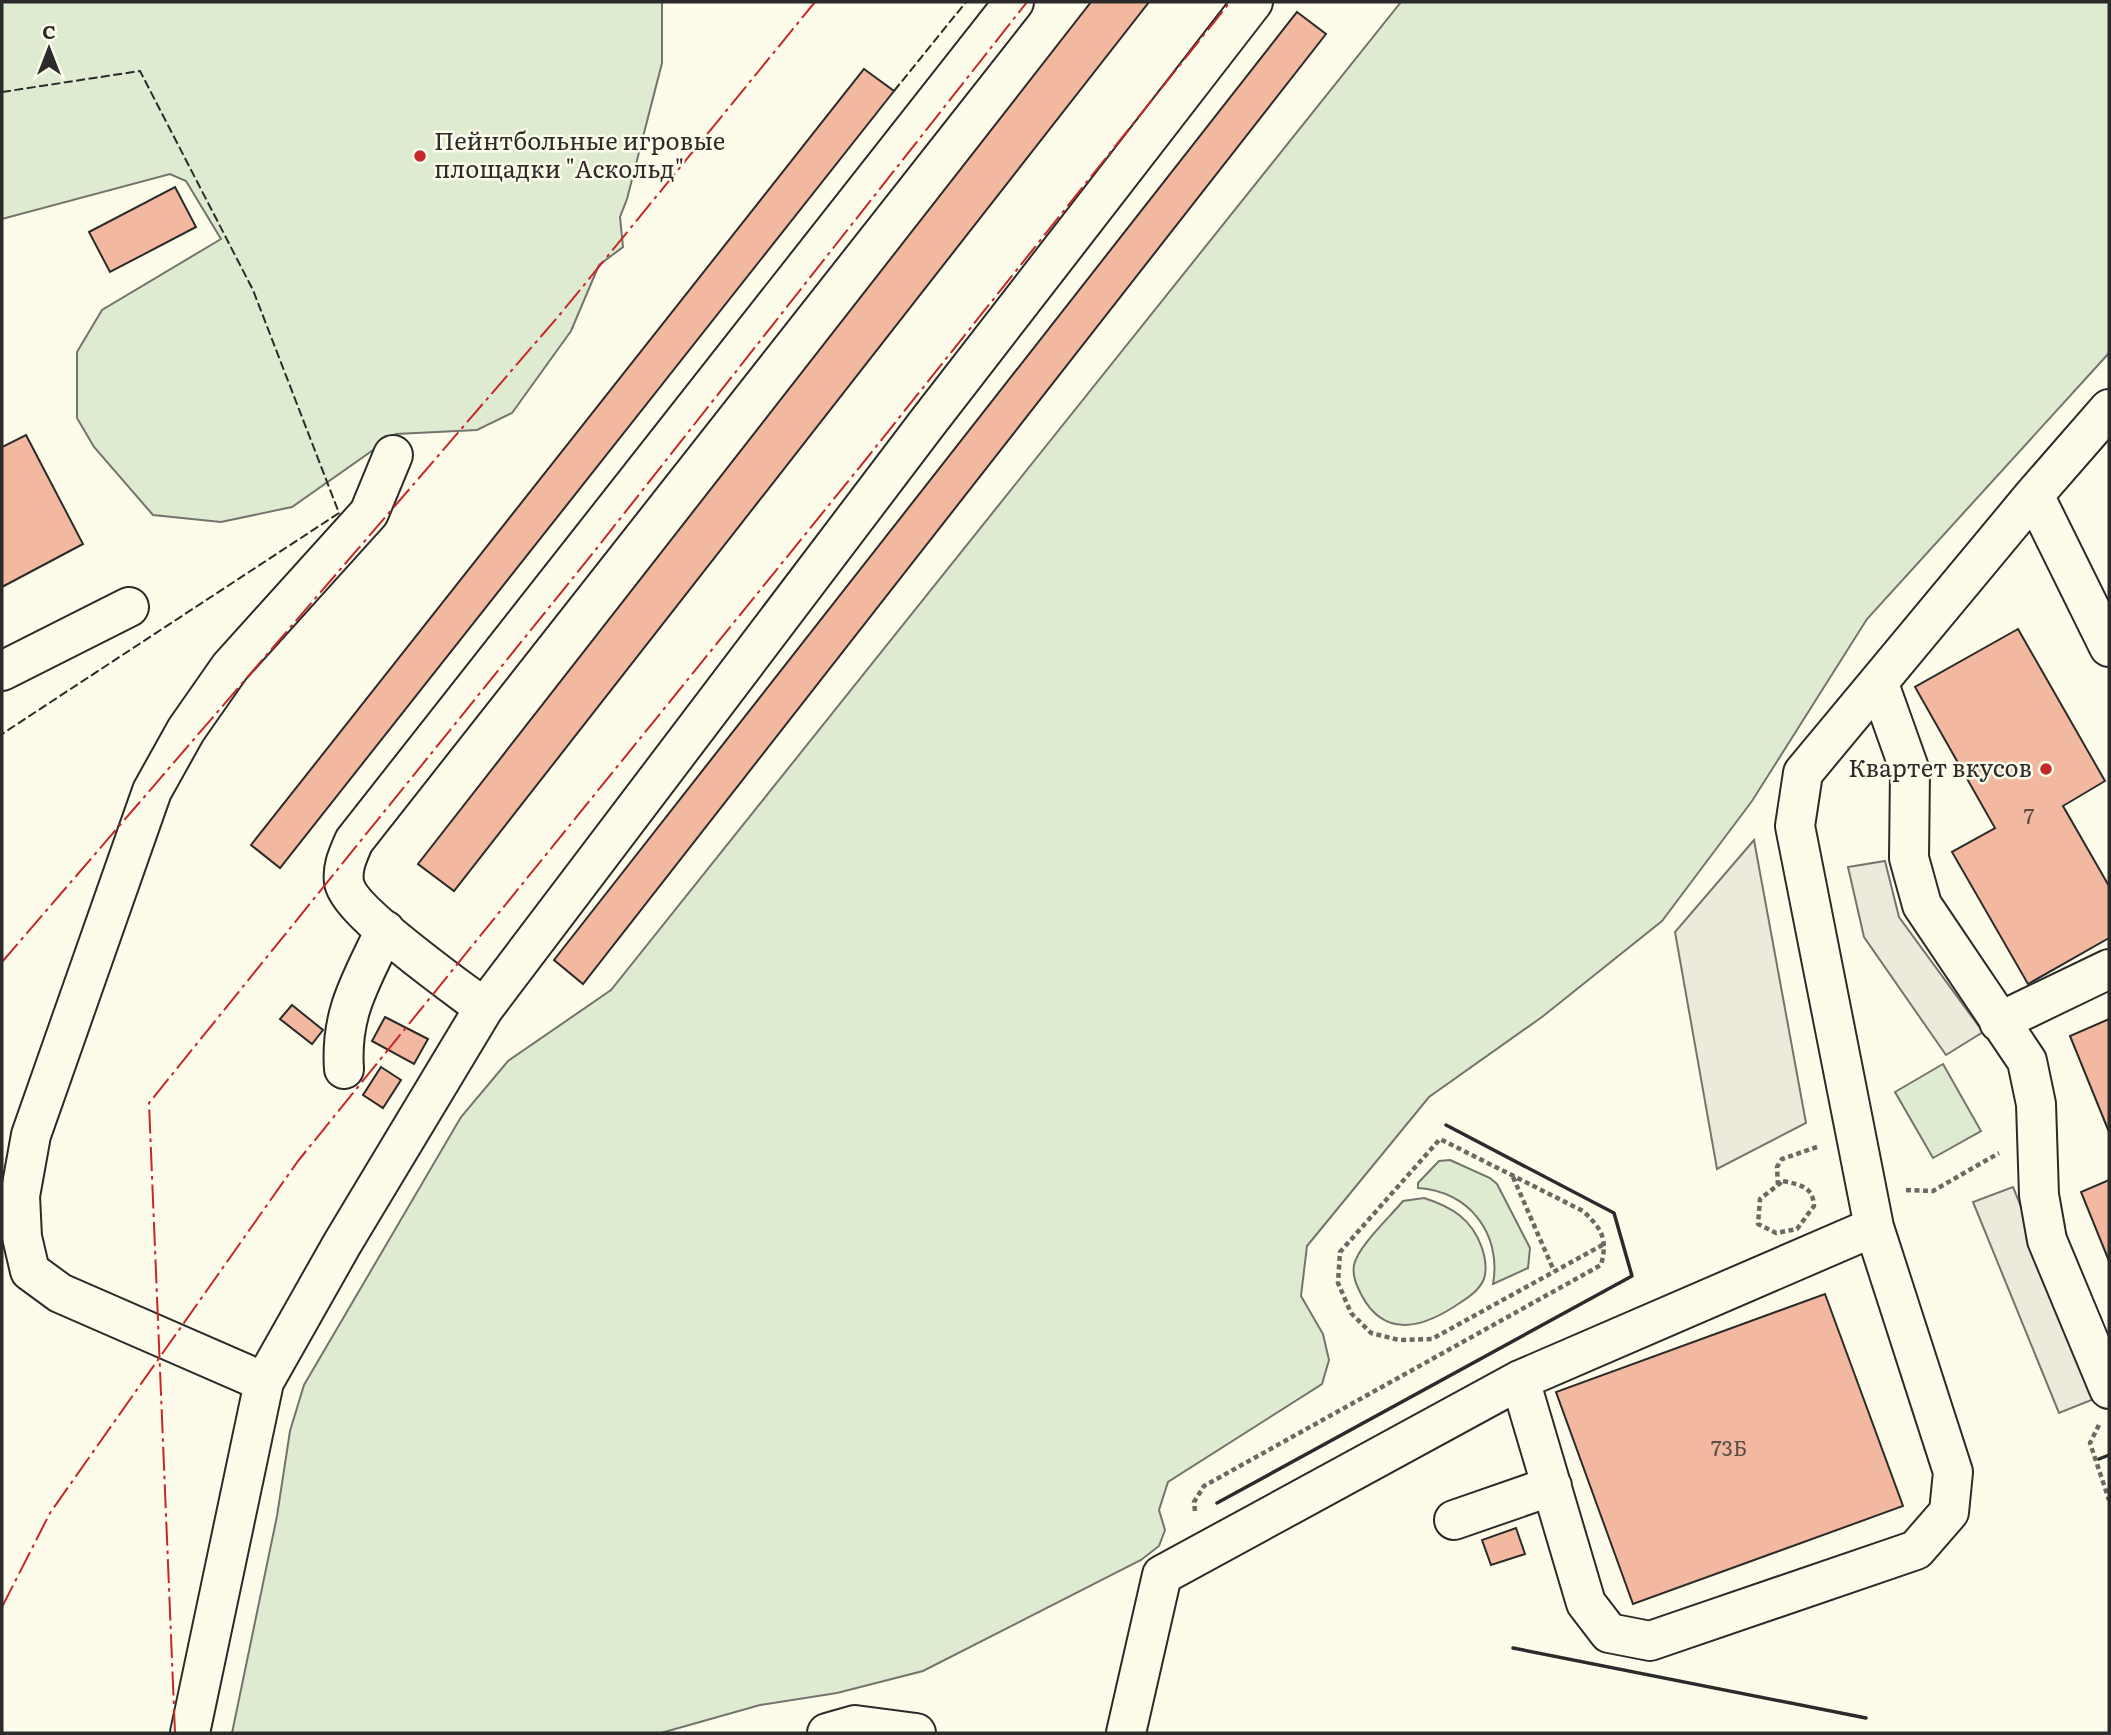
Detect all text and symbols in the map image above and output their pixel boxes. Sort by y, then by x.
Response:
north arrow [14,14,84,84]
text: С [42,17,56,45]
place label: Пейнтбольные игровые площадки "Аскольд" [434,122,725,185]
marker: Пейнтбольные игровые площадки "Аскольд" [412,148,428,164]
place label: Квартет вкусов [1848,749,2032,784]
marker: Квартет вкусов [2038,761,2054,777]
house number: 7 [2024,799,2035,830]
house number: 73Б [1711,1431,1747,1462]

